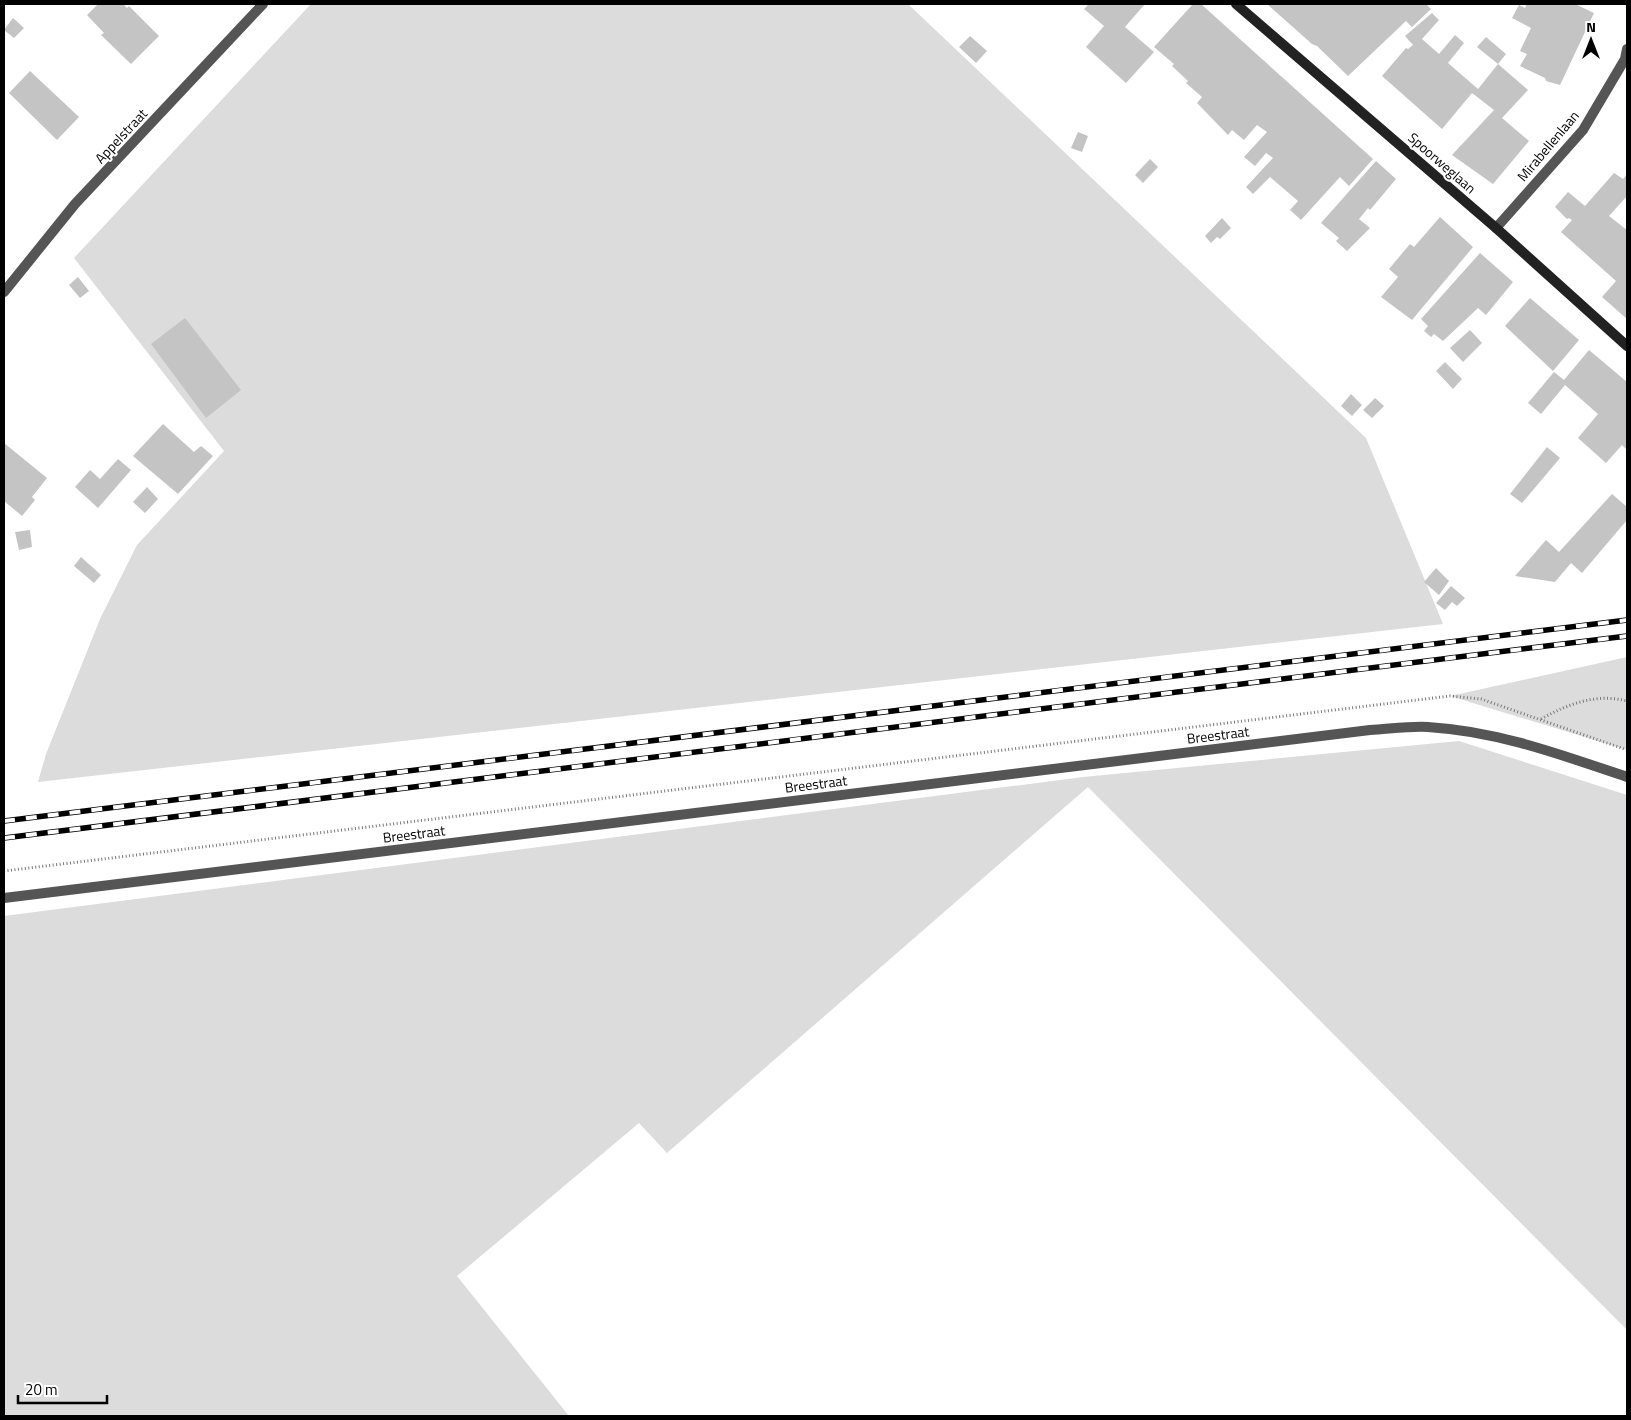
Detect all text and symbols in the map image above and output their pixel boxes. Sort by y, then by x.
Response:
north arrow [1566,15,1616,65]
text: N [1586,16,1596,37]
street label: Appelstraat [90,103,152,168]
street label: Mirabellenlaan [1512,106,1584,186]
street label: Spoorweglaan [1404,127,1481,198]
street label: Breestraat [1186,720,1250,749]
street label: Breestraat [784,769,848,798]
street label: Breestraat [382,819,446,848]
scale bar [18,1372,106,1404]
text: 20 m [25,1378,58,1401]

